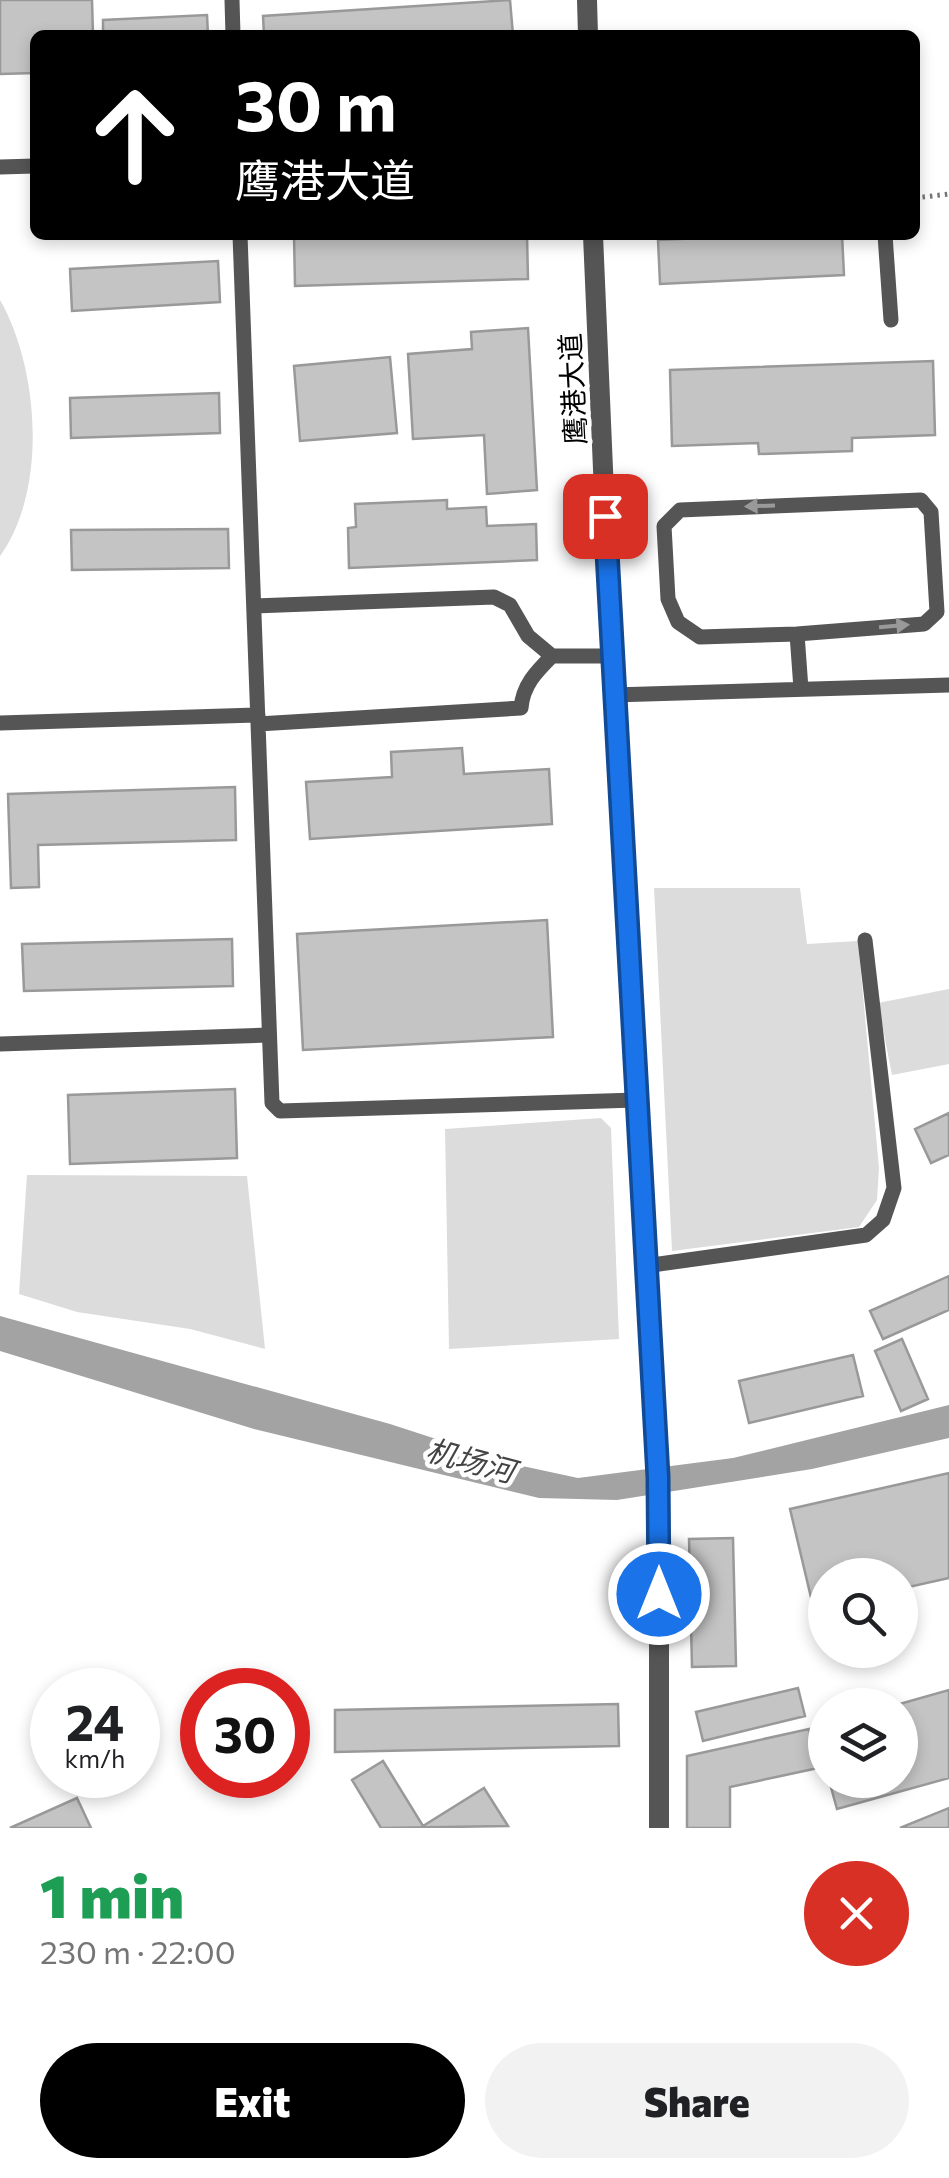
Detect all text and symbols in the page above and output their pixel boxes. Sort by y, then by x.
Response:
text: 30 m [235,60,397,145]
icon: ahead [70,70,200,200]
text: 鹰港大道 [235,151,415,206]
street label: 鹰港大道 [552,332,592,446]
pin [563,474,648,559]
icon: arrive [578,489,633,544]
one-way arrow [743,499,775,515]
one-way arrow [879,618,911,634]
water label: 机场河 [423,1429,524,1490]
position arrow [607,1542,711,1646]
map controls [808,1558,918,1798]
button: search [808,1558,918,1668]
speed limit sign: 30 [180,1668,310,1798]
button: layers [808,1688,918,1798]
text: 24 [66,1690,124,1751]
text: km/h [65,1743,125,1773]
text: 1 min [40,1857,184,1930]
button: close [804,1861,909,1966]
text: 230 m · 22:00 [40,1931,236,1971]
button: Exit [40,2043,465,2158]
button: Share [485,2043,909,2158]

